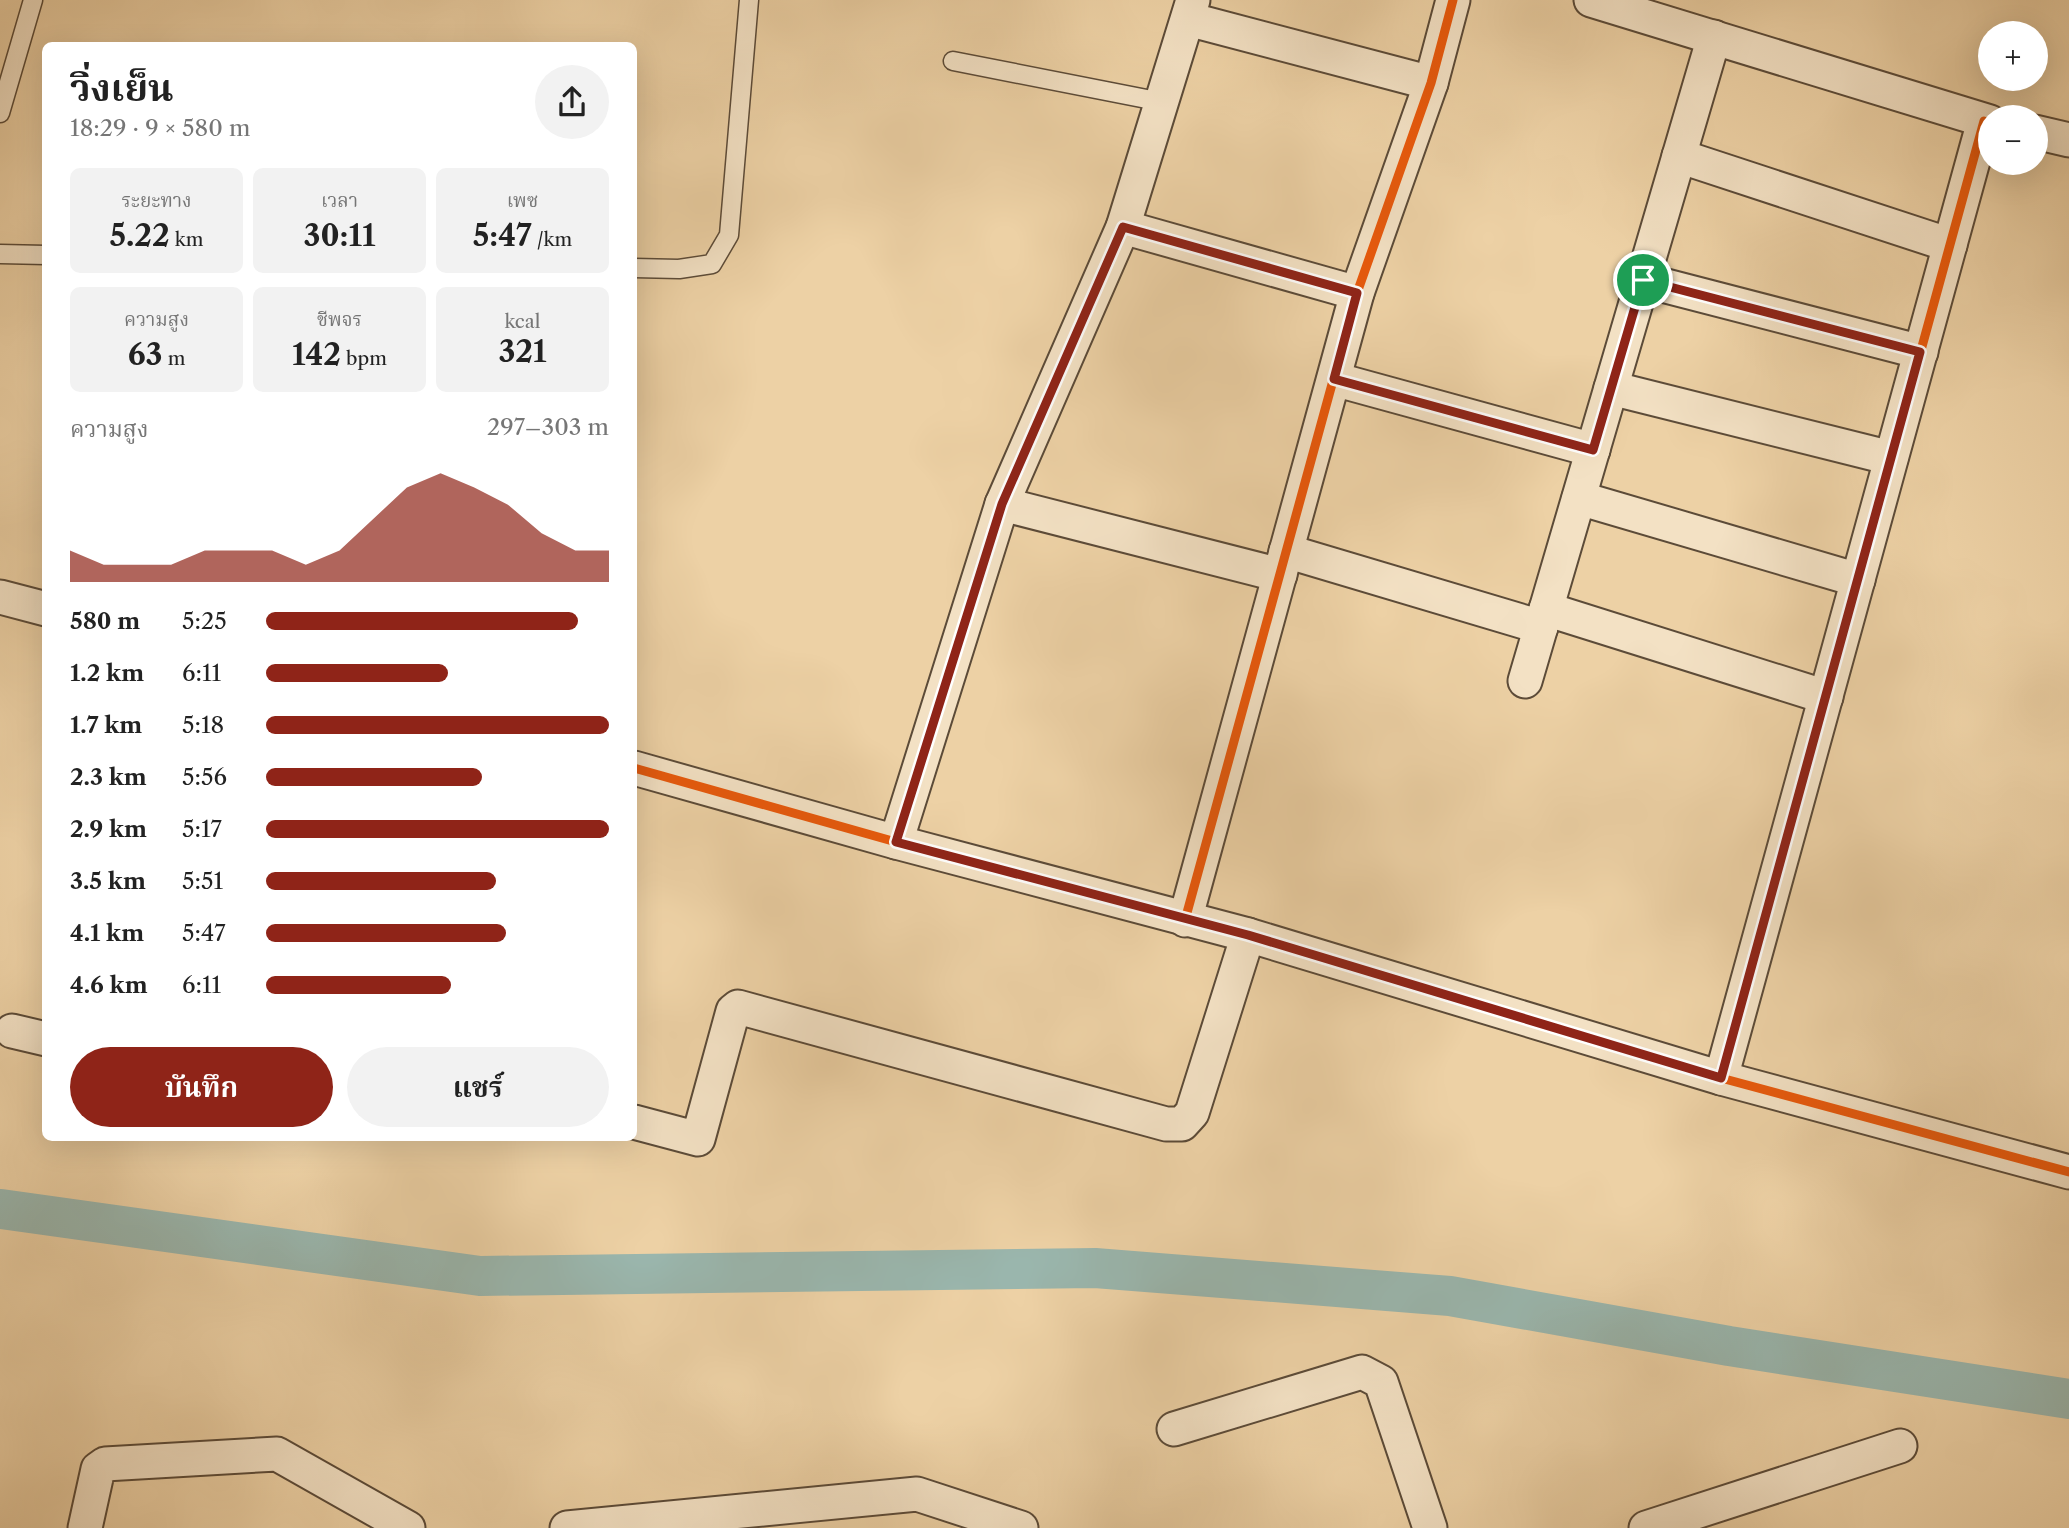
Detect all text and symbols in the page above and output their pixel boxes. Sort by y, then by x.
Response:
map controls [1978,21,2048,175]
button: + [1978,21,2048,91]
text: วิ่งเย็น [70,64,174,111]
button: share [535,65,609,139]
button: − [1978,105,2048,175]
text: 18:29 · 9 × 580 m [70,114,250,142]
text: ระยะทาง [121,189,192,212]
text: เวลา [321,189,358,212]
text: เพซ [507,189,538,212]
text: 5.22 [109,217,170,254]
text: 30:11 [304,217,375,254]
text: 5:47 [473,217,532,254]
text: km [170,228,204,251]
text: /km [532,228,572,251]
pin [1613,250,1673,310]
icon: arrive [1624,261,1662,299]
text: ความสูง [124,308,189,331]
text: ชีพจร [317,308,362,331]
text: kcal [505,310,540,333]
text: 321 [498,333,547,370]
text: 63 [128,336,163,373]
text: 142 [292,336,341,373]
text: m [163,347,185,370]
text: bpm [341,347,387,370]
text: 297–303 m [487,413,609,441]
text: ความสูง [70,415,148,443]
text: 580 m [70,607,140,635]
text: 5:25 [182,607,227,635]
text: 1.2 km [70,659,144,687]
text: 6:11 [182,659,221,687]
text: 1.7 km [70,711,142,739]
text: 5:18 [182,711,224,739]
text: 2.3 km [70,763,147,791]
text: 5:56 [182,763,227,791]
text: 2.9 km [70,815,147,843]
text: 5:17 [182,815,222,843]
text: 3.5 km [70,867,146,895]
text: 5:51 [182,867,223,895]
text: 4.1 km [70,919,144,947]
text: 5:47 [182,919,226,947]
text: 4.6 km [70,971,148,999]
text: 6:11 [182,971,221,999]
button: บันทึก [70,1047,333,1127]
button: แชร์ [347,1047,609,1127]

